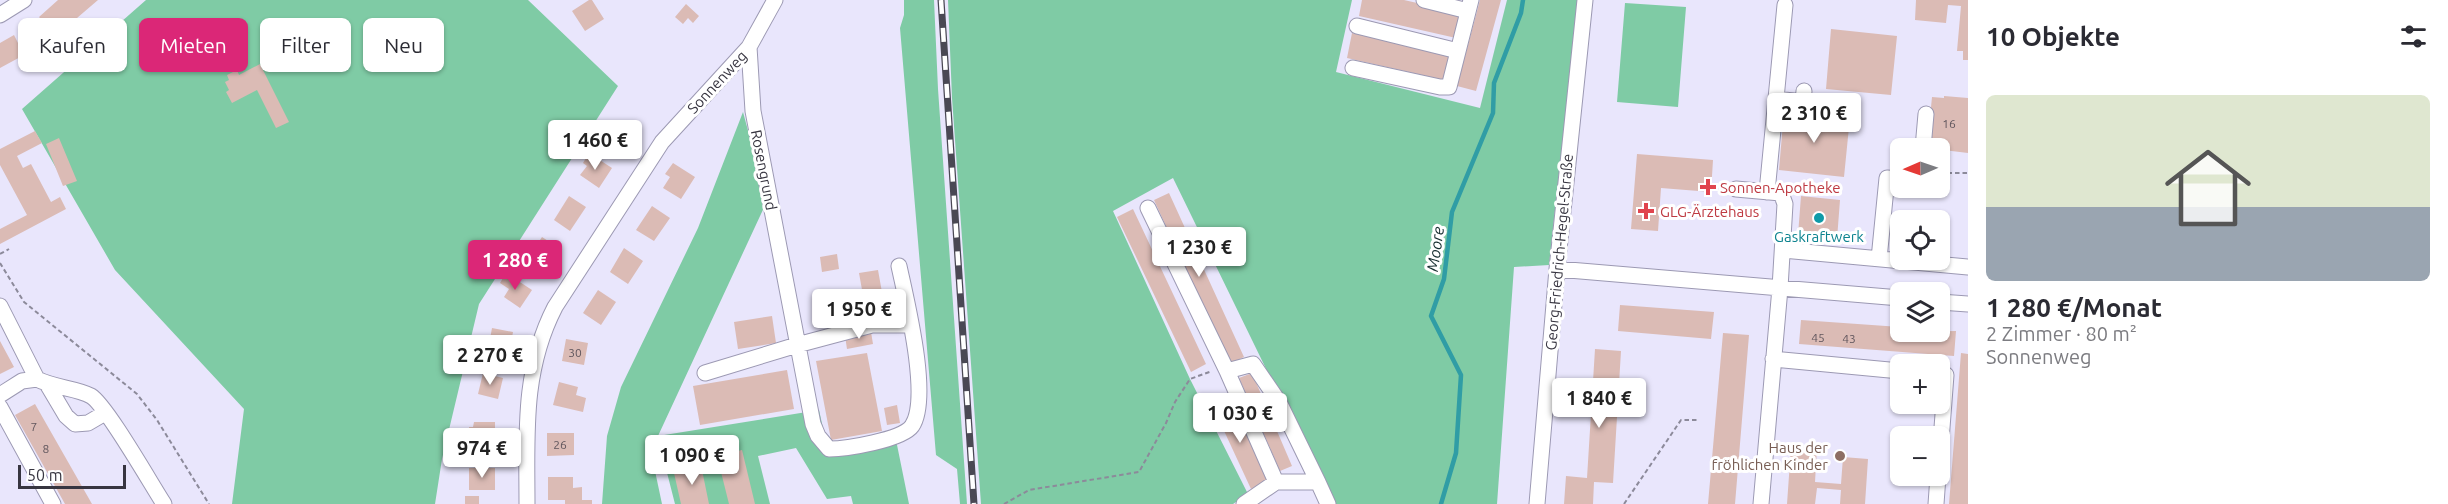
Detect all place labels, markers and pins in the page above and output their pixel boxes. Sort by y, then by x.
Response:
pin: 2 310 € [1759,93,1869,144]
pin: 1 460 € [540,120,650,171]
place label: Sonnen-Apotheke [1720,179,1841,196]
marker: Sonnen-Apotheke [1701,180,1715,194]
marker: GLG-Ärztehaus [1637,202,1655,220]
place label: GLG-Ärztehaus [1660,203,1759,220]
marker: Gaskraftwerk [1812,211,1826,225]
pin: 1 230 € [1144,227,1254,278]
place label: Gaskraftwerk [1774,228,1864,245]
pin: 1 280 € [460,240,570,291]
pin: 1 950 € [804,289,914,340]
pin: 2 270 € [435,335,545,386]
pin: 1 840 € [1544,378,1654,429]
pin: 1 030 € [1185,393,1295,444]
pin: 974 € [440,428,524,479]
pin: 1 090 € [637,435,747,486]
place label: Haus der fröhlichen Kinder [1711,439,1828,473]
marker: Haus der fröhlichen Kinder [1833,449,1847,463]

